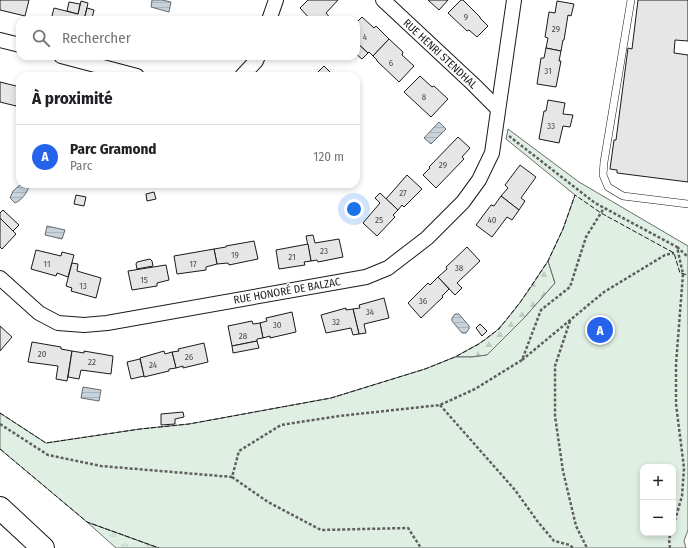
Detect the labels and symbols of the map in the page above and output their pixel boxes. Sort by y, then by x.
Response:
house number: 9 [464,12,468,22]
street label: RUE HENRI STENDHAL [400,17,480,92]
house number: 29 [552,24,560,34]
house number: 4 [363,32,368,42]
house number: 6 [389,58,394,68]
house number: 31 [544,66,552,76]
house number: 8 [422,92,427,102]
house number: 33 [547,121,555,131]
house number: 29 [439,160,447,170]
house number: 27 [399,188,407,198]
your location [344,199,364,219]
house number: 25 [375,215,383,225]
house number: 40 [487,215,497,225]
house number: 23 [320,246,328,256]
house number: 19 [231,250,239,260]
house number: 21 [288,252,296,262]
house number: 11 [44,259,50,269]
house number: 17 [189,259,197,269]
house number: 38 [455,263,464,273]
street label: RUE HONORÉ DE BALZAC [232,274,342,307]
house number: 15 [140,275,148,285]
house number: 13 [79,281,87,291]
house number: 36 [419,296,428,306]
house number: 34 [366,307,375,317]
pin: A [587,315,613,345]
house number: 32 [332,317,340,327]
house number: 30 [273,320,282,330]
house number: 28 [239,331,248,341]
house number: 20 [38,349,47,359]
house number: 26 [185,352,194,362]
house number: 22 [88,357,96,367]
house number: 24 [149,360,158,370]

